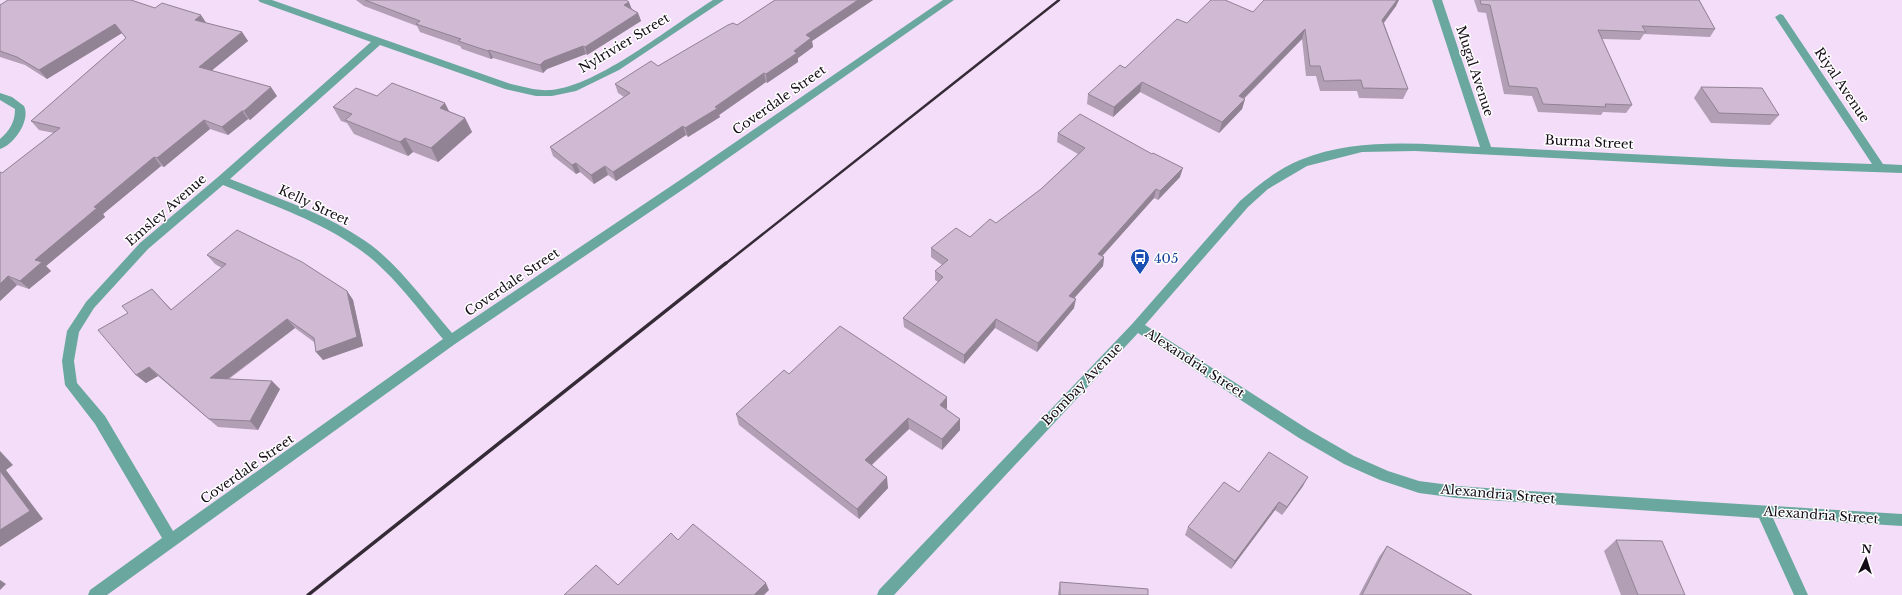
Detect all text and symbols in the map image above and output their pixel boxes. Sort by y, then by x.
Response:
street label: Nylrivier Street [576,9,673,77]
street label: Mugal Avenue [1452,23,1498,119]
street label: Riyal Avenue [1811,44,1873,126]
street label: Coverdale Street [729,61,829,139]
street label: Burma Street [1544,131,1634,153]
street label: Emsley Avenue [122,170,210,250]
street label: Kelly Street [276,181,352,229]
street label: Coverdale Street [462,244,563,320]
bus stop icon: 405 [1129,247,1151,275]
place label: 405 [1154,250,1178,267]
street label: Alexandria Street [1141,324,1248,401]
street label: Bombay Avenue [1038,339,1126,429]
street label: Coverdale Street [197,430,297,508]
street label: Alexandria Street [1439,480,1556,507]
street label: Alexandria Street [1762,502,1879,527]
north arrow [1846,539,1886,579]
text: N [1861,542,1873,556]

